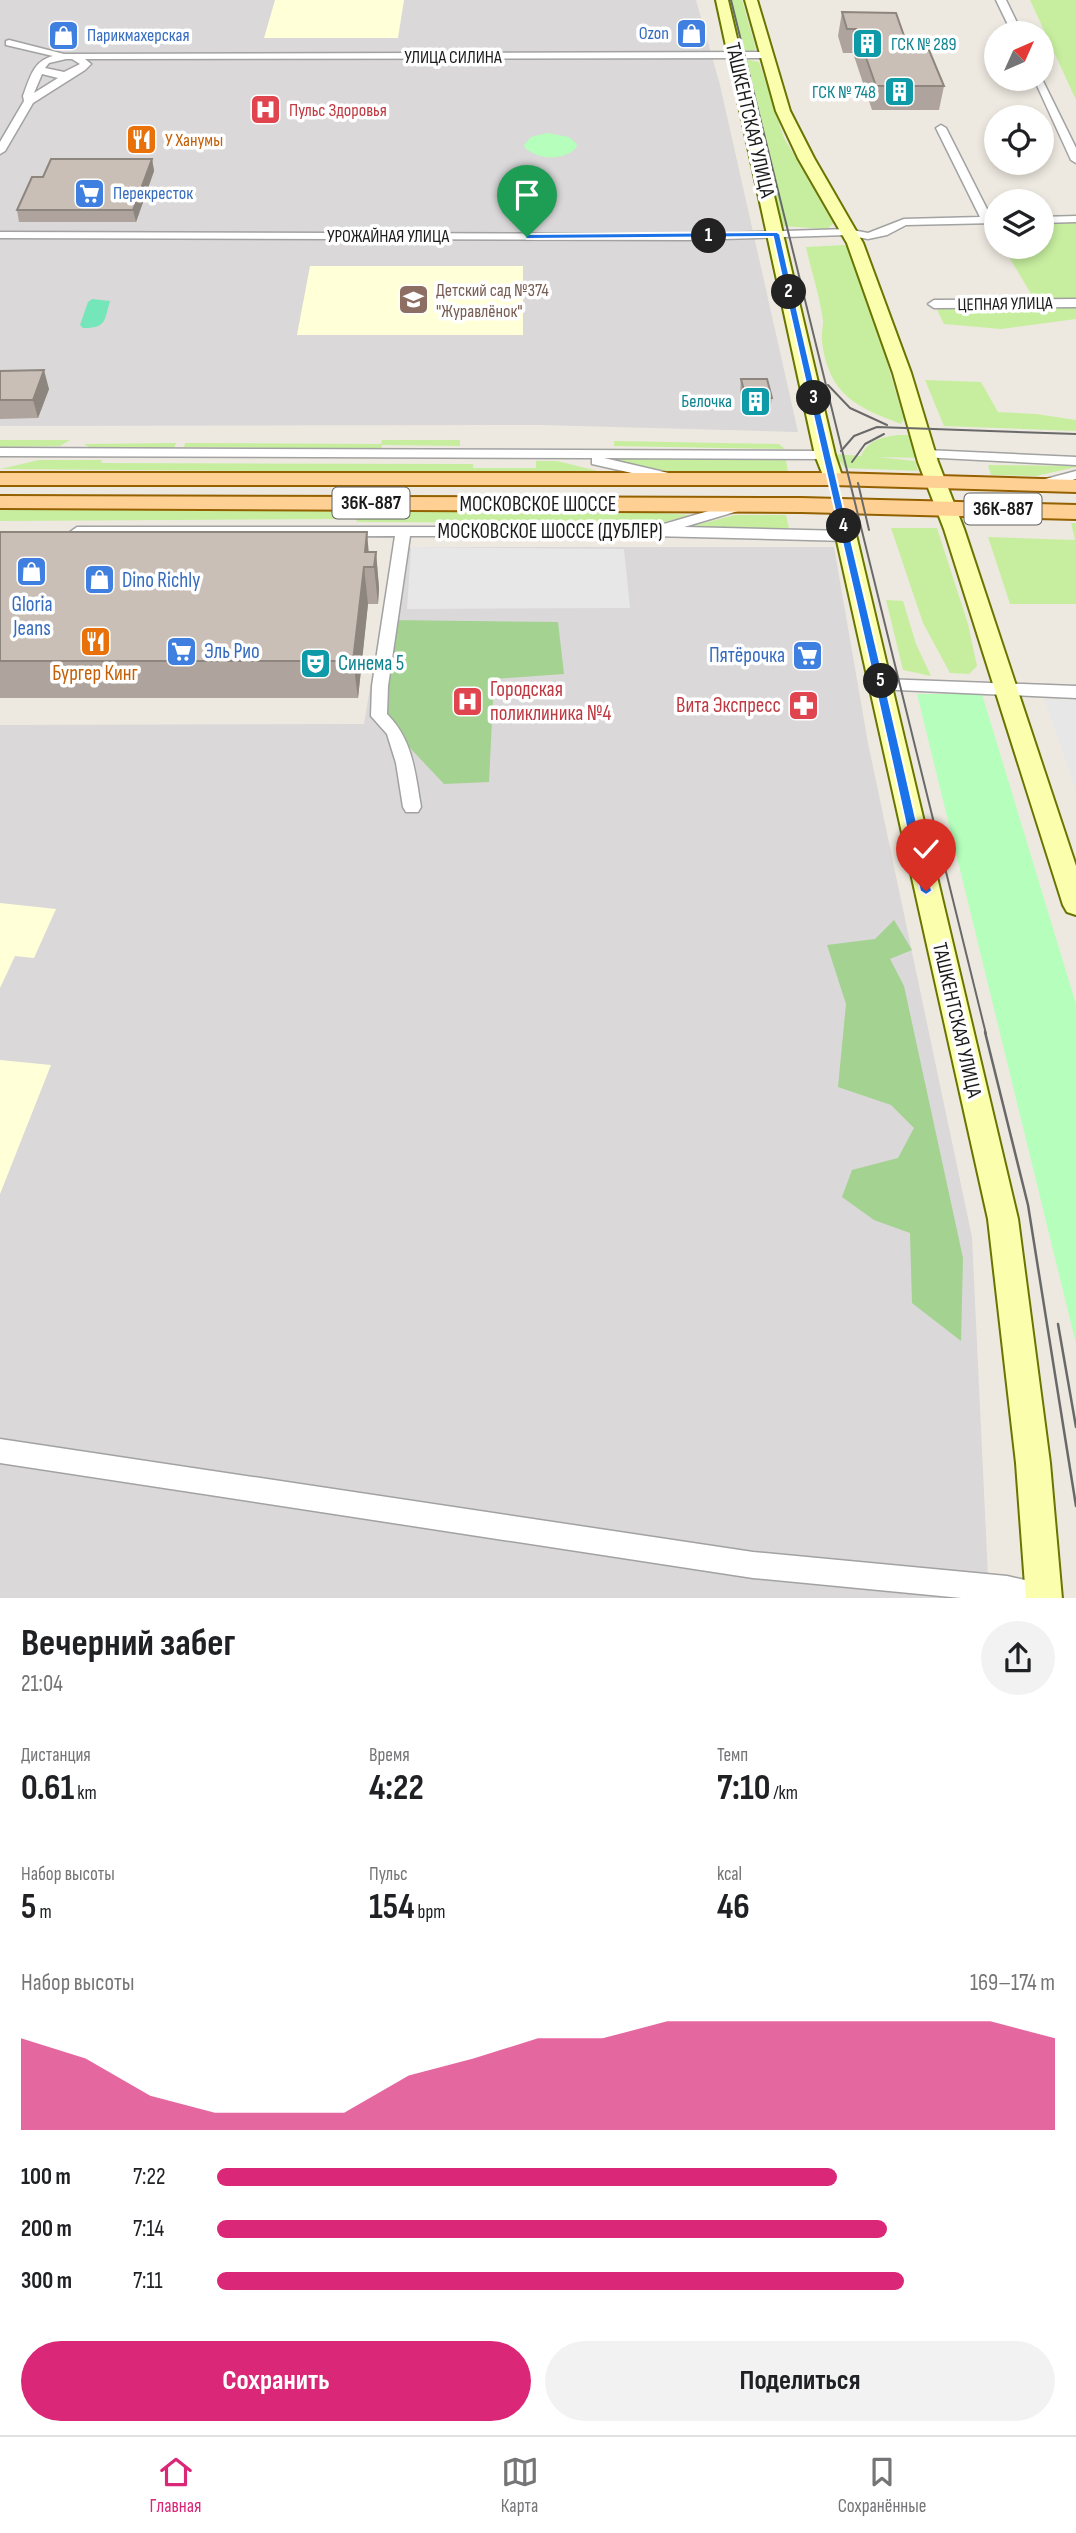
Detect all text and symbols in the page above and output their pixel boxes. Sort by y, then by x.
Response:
shop icon: Ozon [675,16,709,50]
shop icon: Парикмахерская [47,18,81,52]
north arrow [984,21,1054,91]
map controls [984,21,1054,259]
place label: Ozon [639,23,669,44]
place label: Парикмахерская [87,25,189,46]
building icon: ГСК № 289 [851,27,885,61]
place label: ГСК № 289 [891,34,957,55]
street label: ТАШКЕНТСКАЯ УЛИЦА [720,40,780,201]
street label: УЛИЦА СИЛИНА [404,47,502,68]
building icon: ГСК № 748 [882,75,916,109]
place label: ГСК № 748 [812,82,876,103]
hospital icon: Пульс Здоровья [249,93,283,127]
place label: Пульс Здоровья [289,100,387,121]
button: locate [984,105,1054,175]
restaurant icon: У Ханумы [125,123,159,157]
place label: У Ханумы [165,130,223,151]
pin [497,165,557,237]
supermarket icon: Перекресток [73,176,107,210]
icon: arrive [508,176,546,214]
place label: Перекресток [113,183,193,204]
button: layers [984,189,1054,259]
pin: 1 [692,218,726,254]
text: 1 [705,224,712,247]
street label: УРОЖАЙНАЯ УЛИЦА [327,226,449,247]
pin: 2 [772,274,806,310]
place label: Детский сад №374 "Журавлёнок" [436,280,549,322]
text: 2 [784,280,793,303]
school or university icon: Детский сад №374 "Журавлёнок" [396,283,430,317]
street label: ЦЕПНАЯ УЛИЦА [957,293,1053,315]
pin: 3 [796,380,832,416]
building icon: Белочка [738,384,772,418]
text: 3 [809,386,818,409]
place label: Белочка [681,391,732,412]
road number: 36К-887 [332,488,410,518]
street label: МОСКОВСКОЕ ШОССЕ [459,492,617,517]
road number: 36К-887 [964,494,1042,524]
pin: 4 [826,508,862,544]
text: 4 [839,514,848,537]
street label: МОСКОВСКОЕ ШОССЕ (ДУБЛЕР) [437,519,663,544]
shop icon: Gloria Jeans [15,555,49,589]
shop icon: Dino Richly [82,563,116,597]
place label: Dino Richly [122,568,200,593]
place label: Gloria Jeans [11,592,53,641]
restaurant icon: Бургер Кинг [78,624,112,658]
supermarket icon: Эль Рио [164,634,198,668]
supermarket icon: Пятёрочка [791,638,825,672]
place label: Эль Рио [204,639,260,664]
place label: Пятёрочка [709,643,785,668]
theatre icon: Синема 5 [298,646,332,680]
place label: Синема 5 [338,651,404,676]
place label: Бургер Кинг [52,661,138,686]
pin: 5 [864,664,898,698]
text: 5 [876,669,885,692]
place label: Городская поликлиника №4 [490,677,611,726]
hospital icon: Городская поликлиника №4 [450,684,484,718]
pharmacy icon: Вита Экспресс [787,688,821,722]
place label: Вита Экспресс [676,693,781,718]
pin [896,819,956,891]
icon: check [907,830,945,868]
street label: ТАШКЕНТСКАЯ УЛИЦА [927,940,987,1101]
text: Вечерний забег [21,1621,235,1666]
button: share [981,1621,1055,1695]
text: 21:04 [21,1670,63,1698]
text: Дистанция [21,1744,91,1767]
text: Время [369,1744,410,1767]
text: Темп [717,1744,748,1767]
text: 0.61 [21,1767,74,1810]
text: 4:22 [369,1767,424,1810]
text: 7:10 [717,1767,770,1810]
text: km [74,1782,97,1805]
text: /km [770,1782,798,1805]
text: Набор высоты [21,1863,115,1886]
text: Пульс [369,1863,408,1886]
text: kcal [717,1863,742,1886]
text: 5 [21,1886,36,1929]
text: 154 [369,1886,414,1929]
text: 46 [717,1886,750,1929]
text: m [36,1901,52,1924]
text: bpm [414,1901,445,1924]
text: Набор высоты [21,1969,134,1997]
text: 169–174 m [970,1969,1055,1997]
text: 100 m [21,2163,71,2191]
text: 7:22 [133,2163,165,2191]
text: 200 m [21,2215,72,2243]
text: 7:14 [133,2215,164,2243]
text: 300 m [21,2267,72,2295]
text: 7:11 [133,2267,163,2295]
button: Сохранить [21,2341,531,2421]
button: Поделиться [545,2341,1055,2421]
tab: Главная [150,2453,201,2518]
tab: Карта [501,2453,539,2518]
tab: Сохранённые [838,2453,926,2518]

